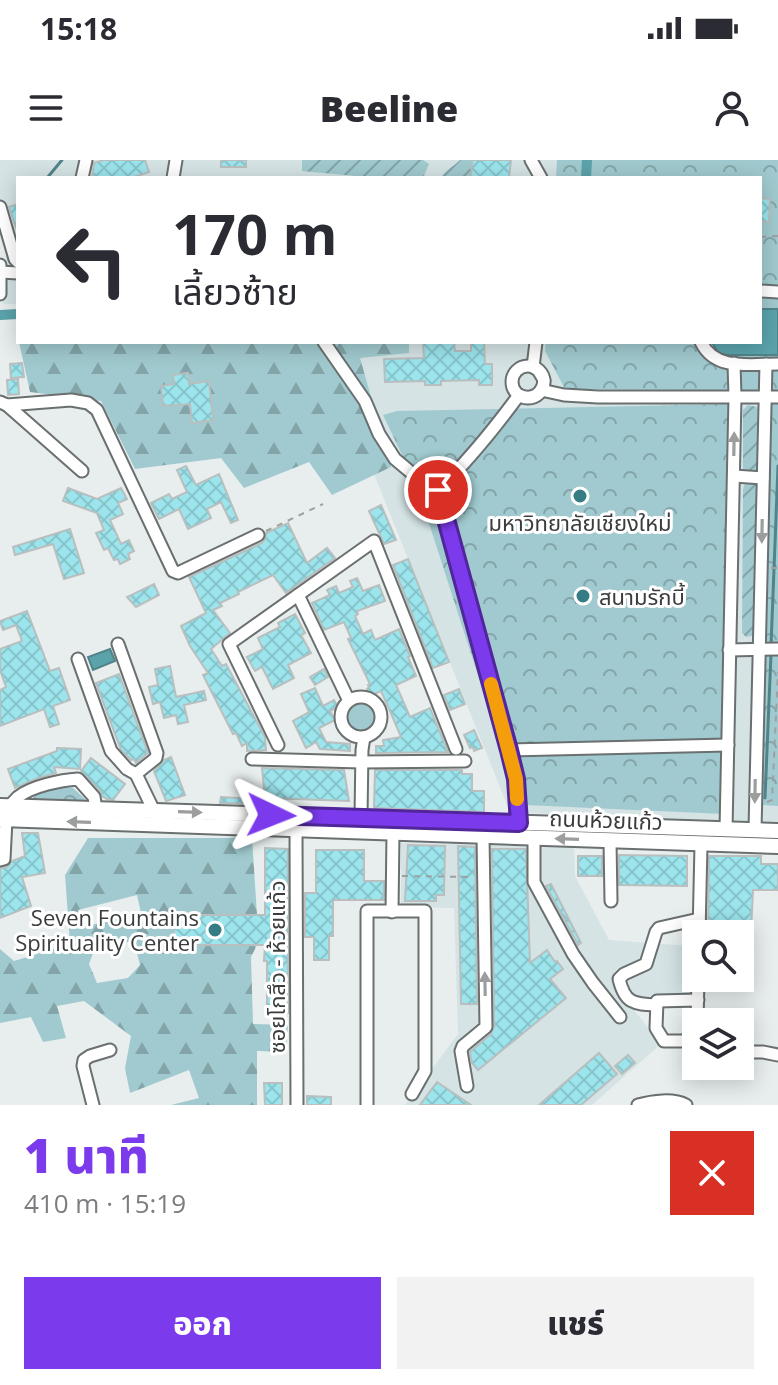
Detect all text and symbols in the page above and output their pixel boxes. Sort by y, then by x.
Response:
text: 15:18 [40,8,117,49]
text: Beeline [320,84,458,133]
icon: menu [24,86,68,130]
icon: person [710,86,754,130]
text: 170 m [172,195,338,271]
icon: left [40,208,144,312]
text: เลี้ยวซ้าย [172,267,298,316]
one-way arrow [728,431,741,456]
pin [404,456,472,524]
icon: arrive [416,468,460,512]
marker: มหาวิทยาลัยเชียงใหม่ [571,487,589,505]
place label: มหาวิทยาลัยเชียงใหม่ [488,507,672,537]
one-way arrow [756,519,769,544]
place label: สนามรักบี้ [599,581,685,611]
marker: สนามรักบี้ [574,587,592,605]
position arrow [229,773,313,857]
one-way arrow [749,779,762,804]
street label: ถนนห้วยแก้ว [549,802,663,836]
one-way arrow [178,806,203,819]
one-way arrow [66,816,91,829]
one-way arrow [554,833,579,846]
street label: ซอยโกสึว - ห้วยแก้ว [261,880,291,1054]
place label: Seven Fountains Spirituality Center [15,902,199,957]
map controls [682,920,754,1080]
button: search [682,920,754,992]
marker: Seven Fountains Spirituality Center [206,921,224,939]
one-way arrow [479,971,491,996]
button: layers [682,1008,754,1080]
text: 1 นาที [24,1122,149,1187]
button: close [670,1131,754,1215]
text: 410 m · 15:19 [24,1185,186,1221]
button: ออก [24,1277,381,1369]
button: แชร์ [397,1277,754,1369]

